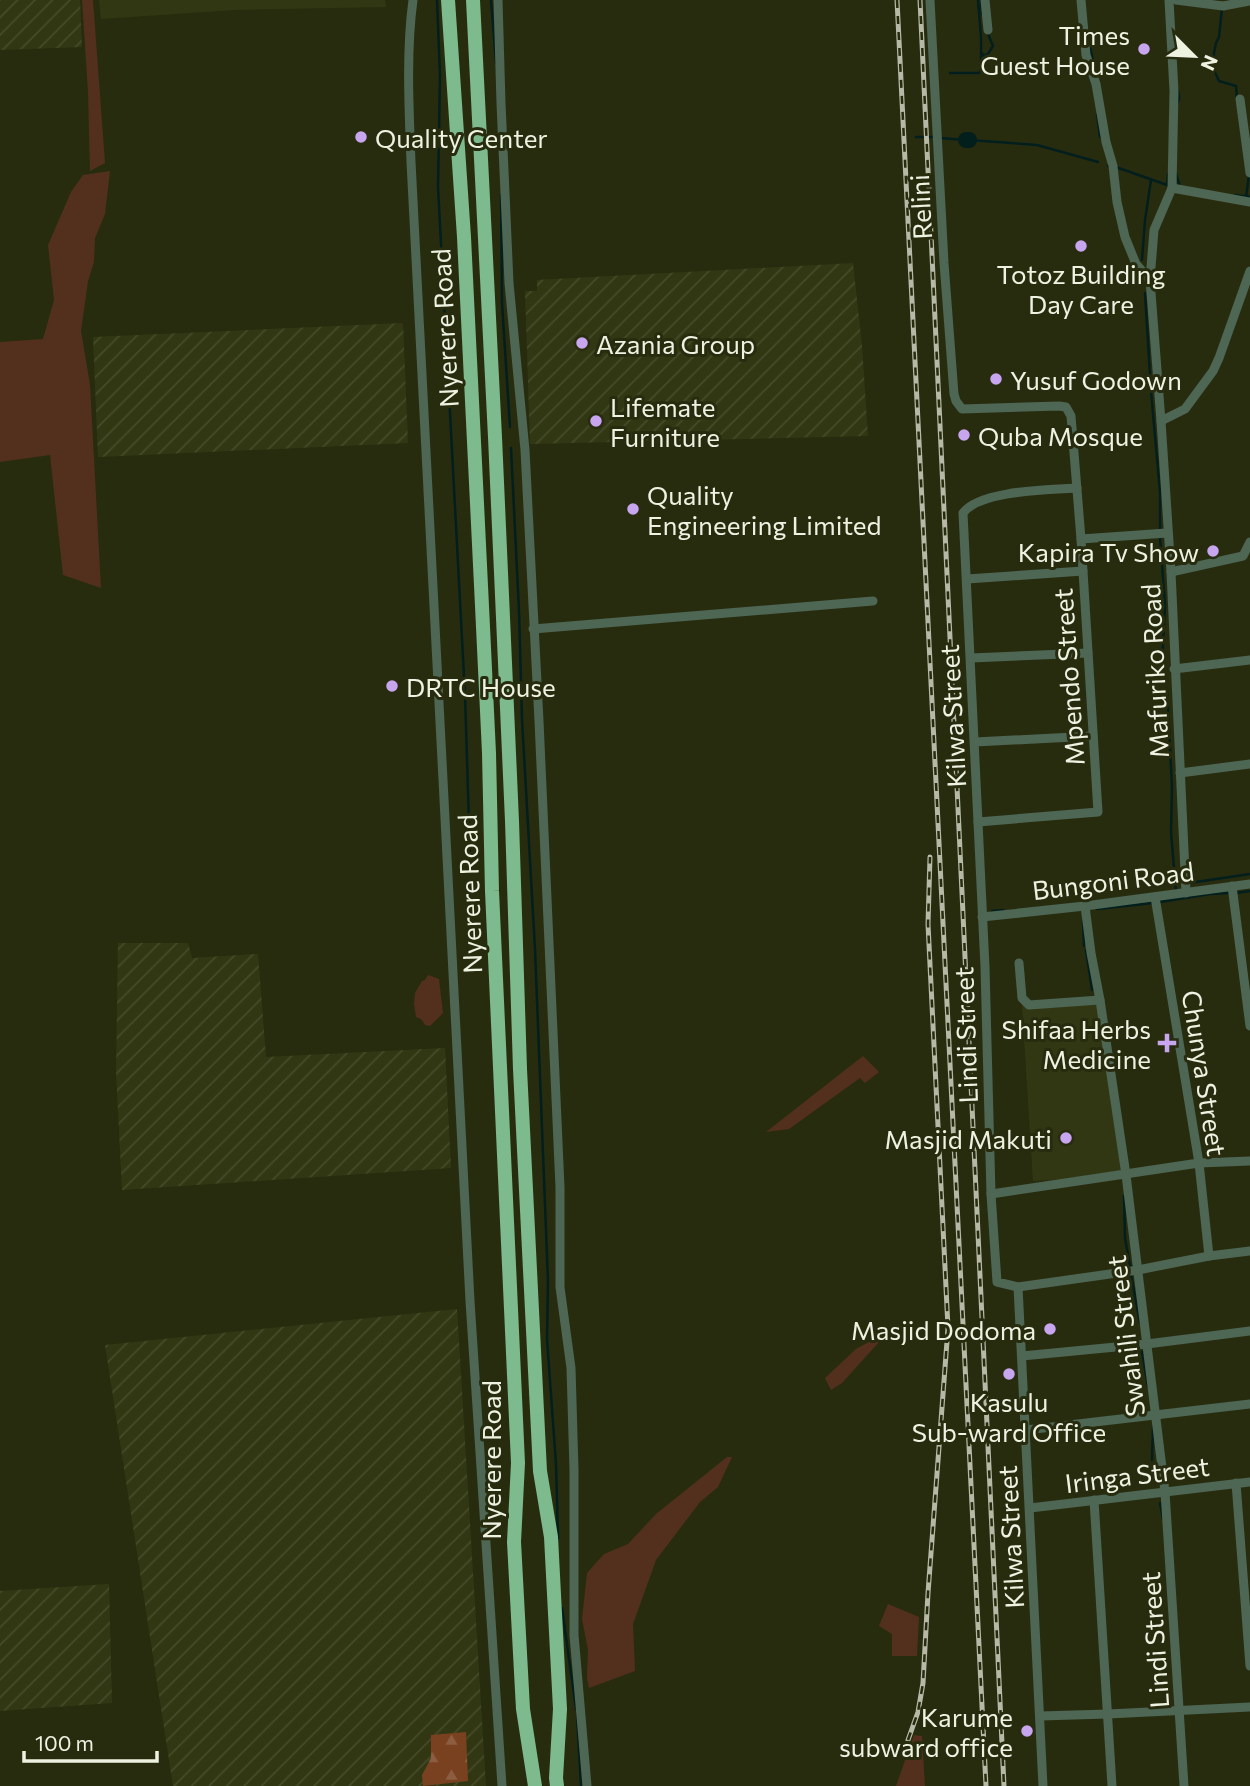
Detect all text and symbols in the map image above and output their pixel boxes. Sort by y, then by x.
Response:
place label: Times Guest House [980,19,1130,80]
north arrow [1159,21,1229,91]
marker: Times Guest House [1136,41,1152,57]
text: N [1197,52,1223,74]
place label: Quality Center [375,122,548,153]
marker: Quality Center [353,129,369,145]
street label: Relini [903,174,937,240]
marker: Totoz Building Day Care [1073,238,1089,254]
street label: Nyerere Road [424,248,464,408]
place label: Totoz Building Day Care [996,258,1166,319]
place label: Azania Group [596,328,755,359]
marker: Azania Group [574,335,590,351]
place label: Yusuf Godown [1010,364,1182,395]
marker: Yusuf Godown [988,371,1004,387]
place label: Lifemate Furniture [610,391,720,452]
marker: Lifemate Furniture [588,413,604,429]
place label: Quba Mosque [978,420,1143,451]
marker: Quba Mosque [956,427,972,443]
place label: Quality Engineering Limited [647,479,882,540]
marker: Quality Engineering Limited [625,501,641,517]
place label: Kapira Tv Show [1018,536,1199,567]
marker: Kapira Tv Show [1205,543,1221,559]
street label: Mafuriko Road [1134,583,1174,759]
street label: Mpendo Street [1046,587,1090,767]
street label: Kilwa Street [933,644,971,788]
place label: DRTC House [406,671,556,702]
marker: DRTC House [384,678,400,694]
street label: Nyerere Road [451,814,487,974]
street label: Bungoni Road [1030,855,1196,905]
street label: Lindi Street [947,966,983,1104]
street label: Chunya Street [1177,988,1233,1158]
place label: Shifaa Herbs Medicine [1001,1013,1151,1074]
marker: Shifaa Herbs Medicine [1157,1033,1177,1053]
place label: Masjid Makuti [884,1123,1052,1154]
marker: Masjid Makuti [1058,1130,1074,1146]
street label: Swahili Street [1100,1254,1150,1418]
place label: Masjid Dodoma [851,1314,1036,1345]
marker: Masjid Dodoma [1042,1321,1058,1337]
marker: Kasulu Sub-ward Office [1001,1366,1017,1382]
street label: Nyerere Road [475,1380,506,1540]
place label: Kasulu Sub-ward Office [912,1386,1106,1447]
street label: Iringa Street [1063,1450,1211,1498]
street label: Kilwa Street [991,1465,1029,1609]
street label: Lindi Street [1134,1571,1174,1709]
place label: Karume subward office [839,1701,1013,1762]
scale bar [24,1720,158,1764]
marker: Karume subward office [1019,1723,1035,1739]
text: 100 m [35,1730,94,1755]

